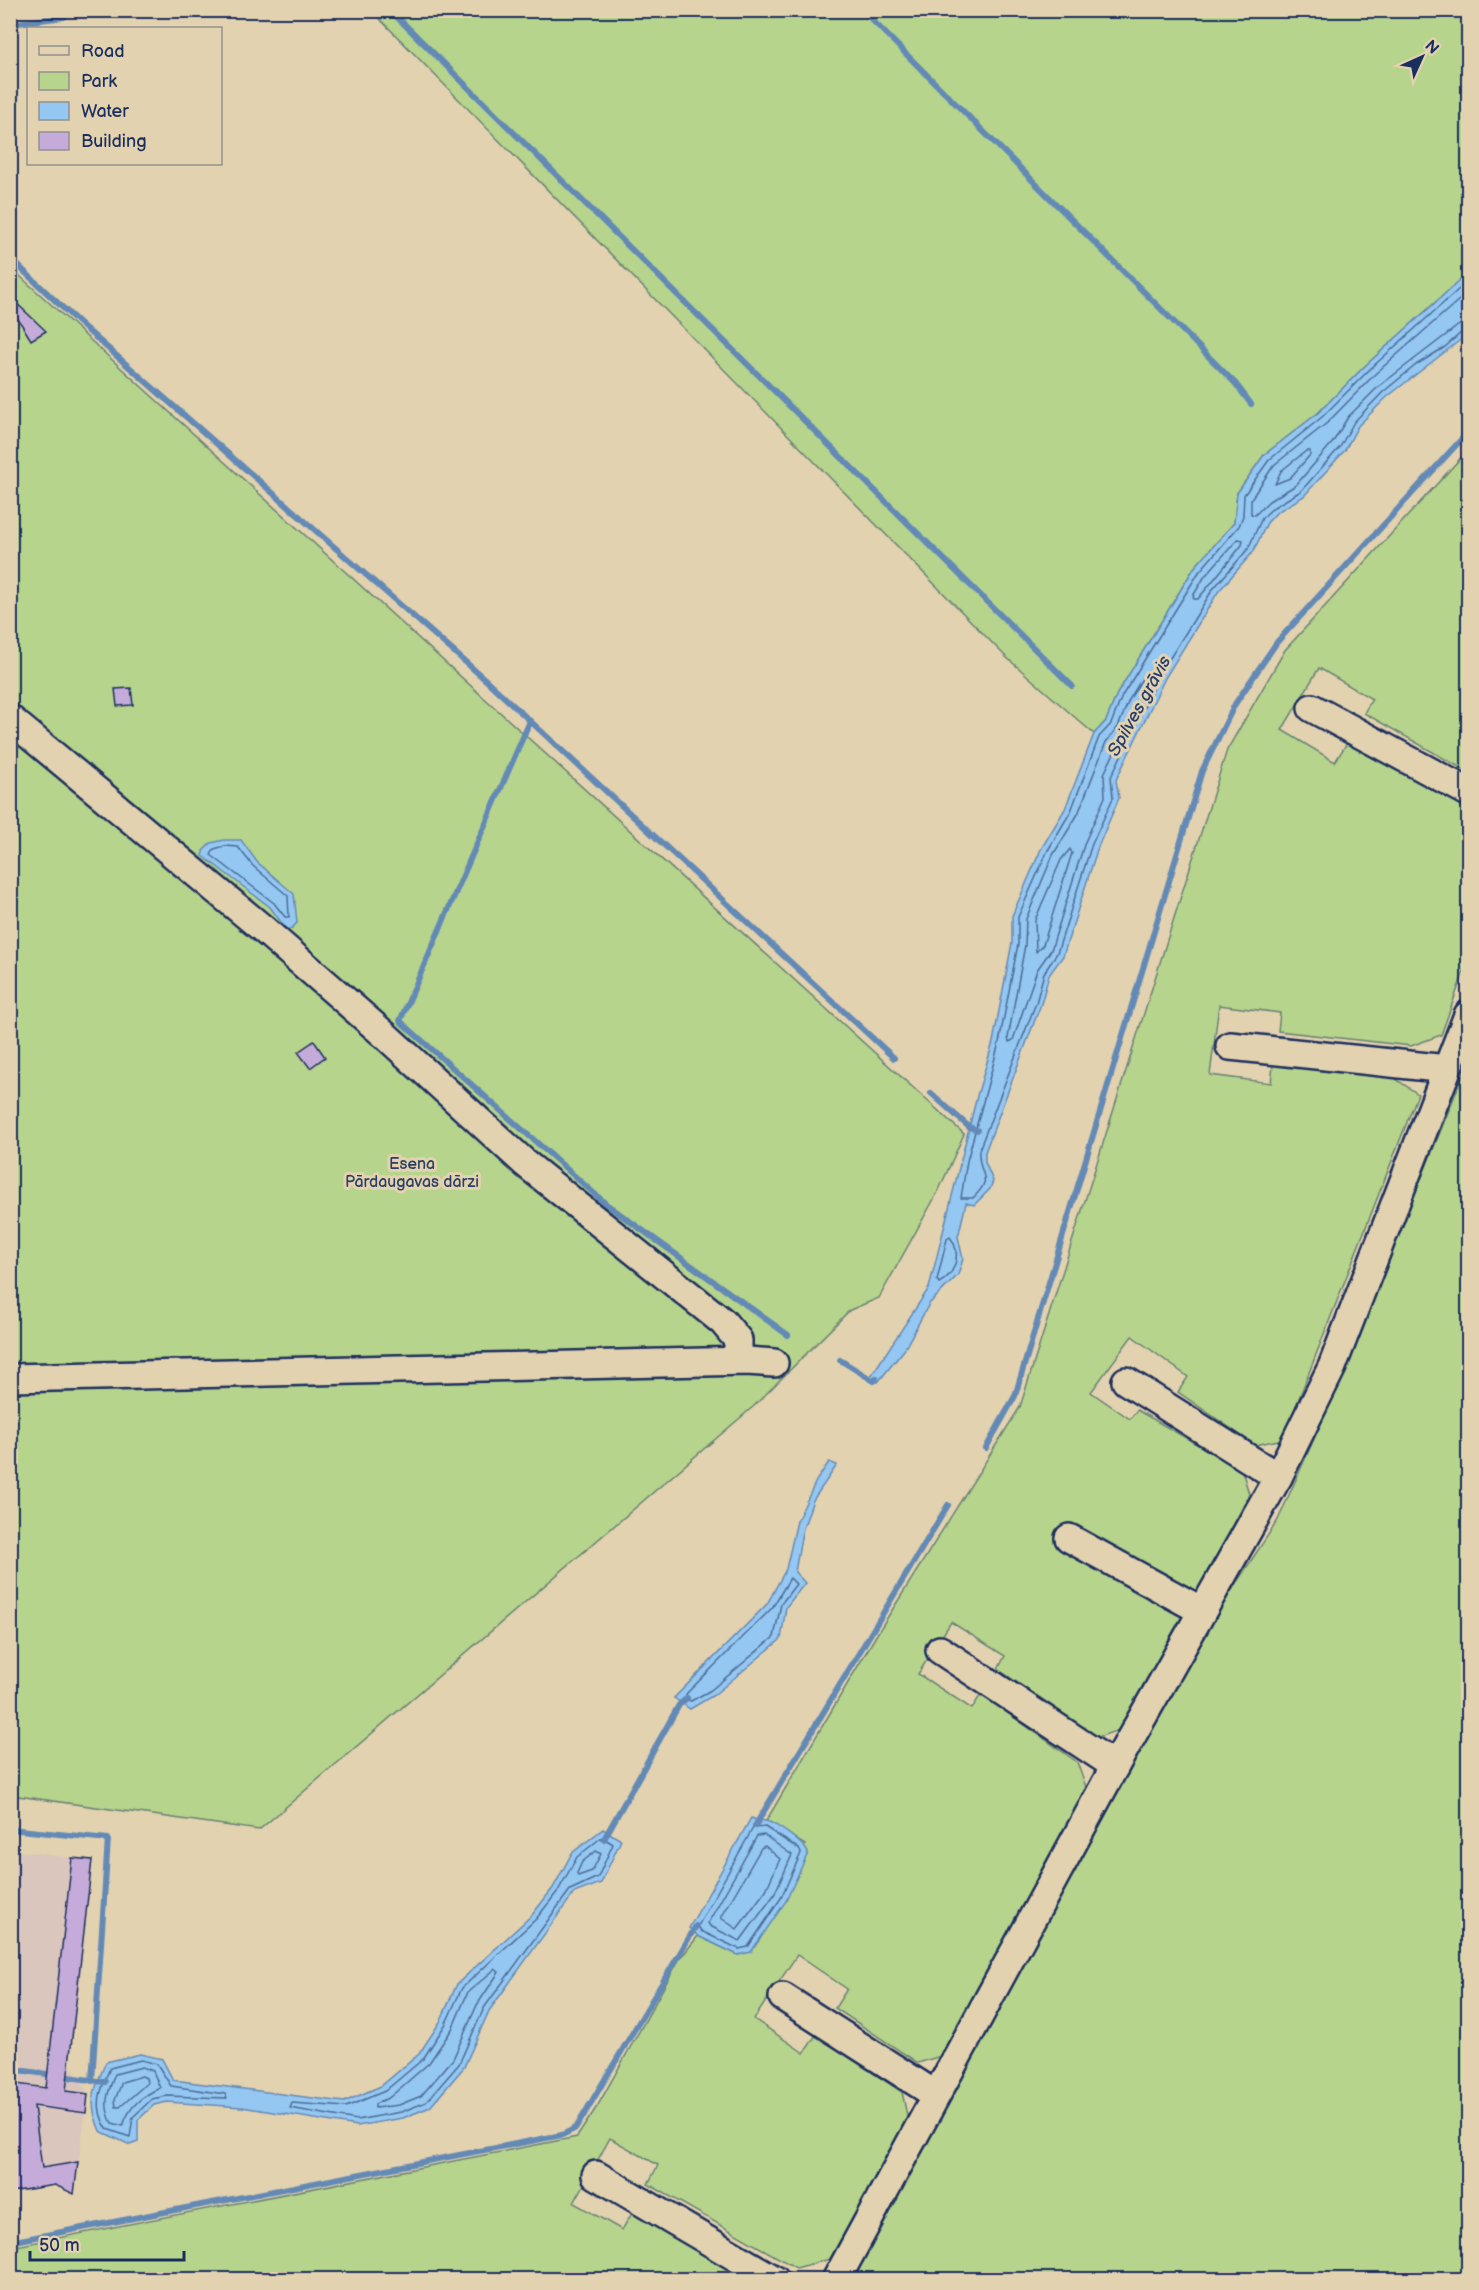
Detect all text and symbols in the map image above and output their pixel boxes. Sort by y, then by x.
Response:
legend [27,27,222,165]
north arrow [1392,27,1452,87]
text: N [1421,36,1443,58]
text: Road [81,41,125,62]
text: Park [81,71,117,92]
text: Water [81,101,129,122]
text: Building [81,131,147,152]
water label: Spilves grāvis [1103,652,1176,760]
park label: Esena Pārdaugavas dārzi [345,1155,479,1192]
scale bar [30,2224,184,2262]
text: 50 m [39,2235,80,2256]

